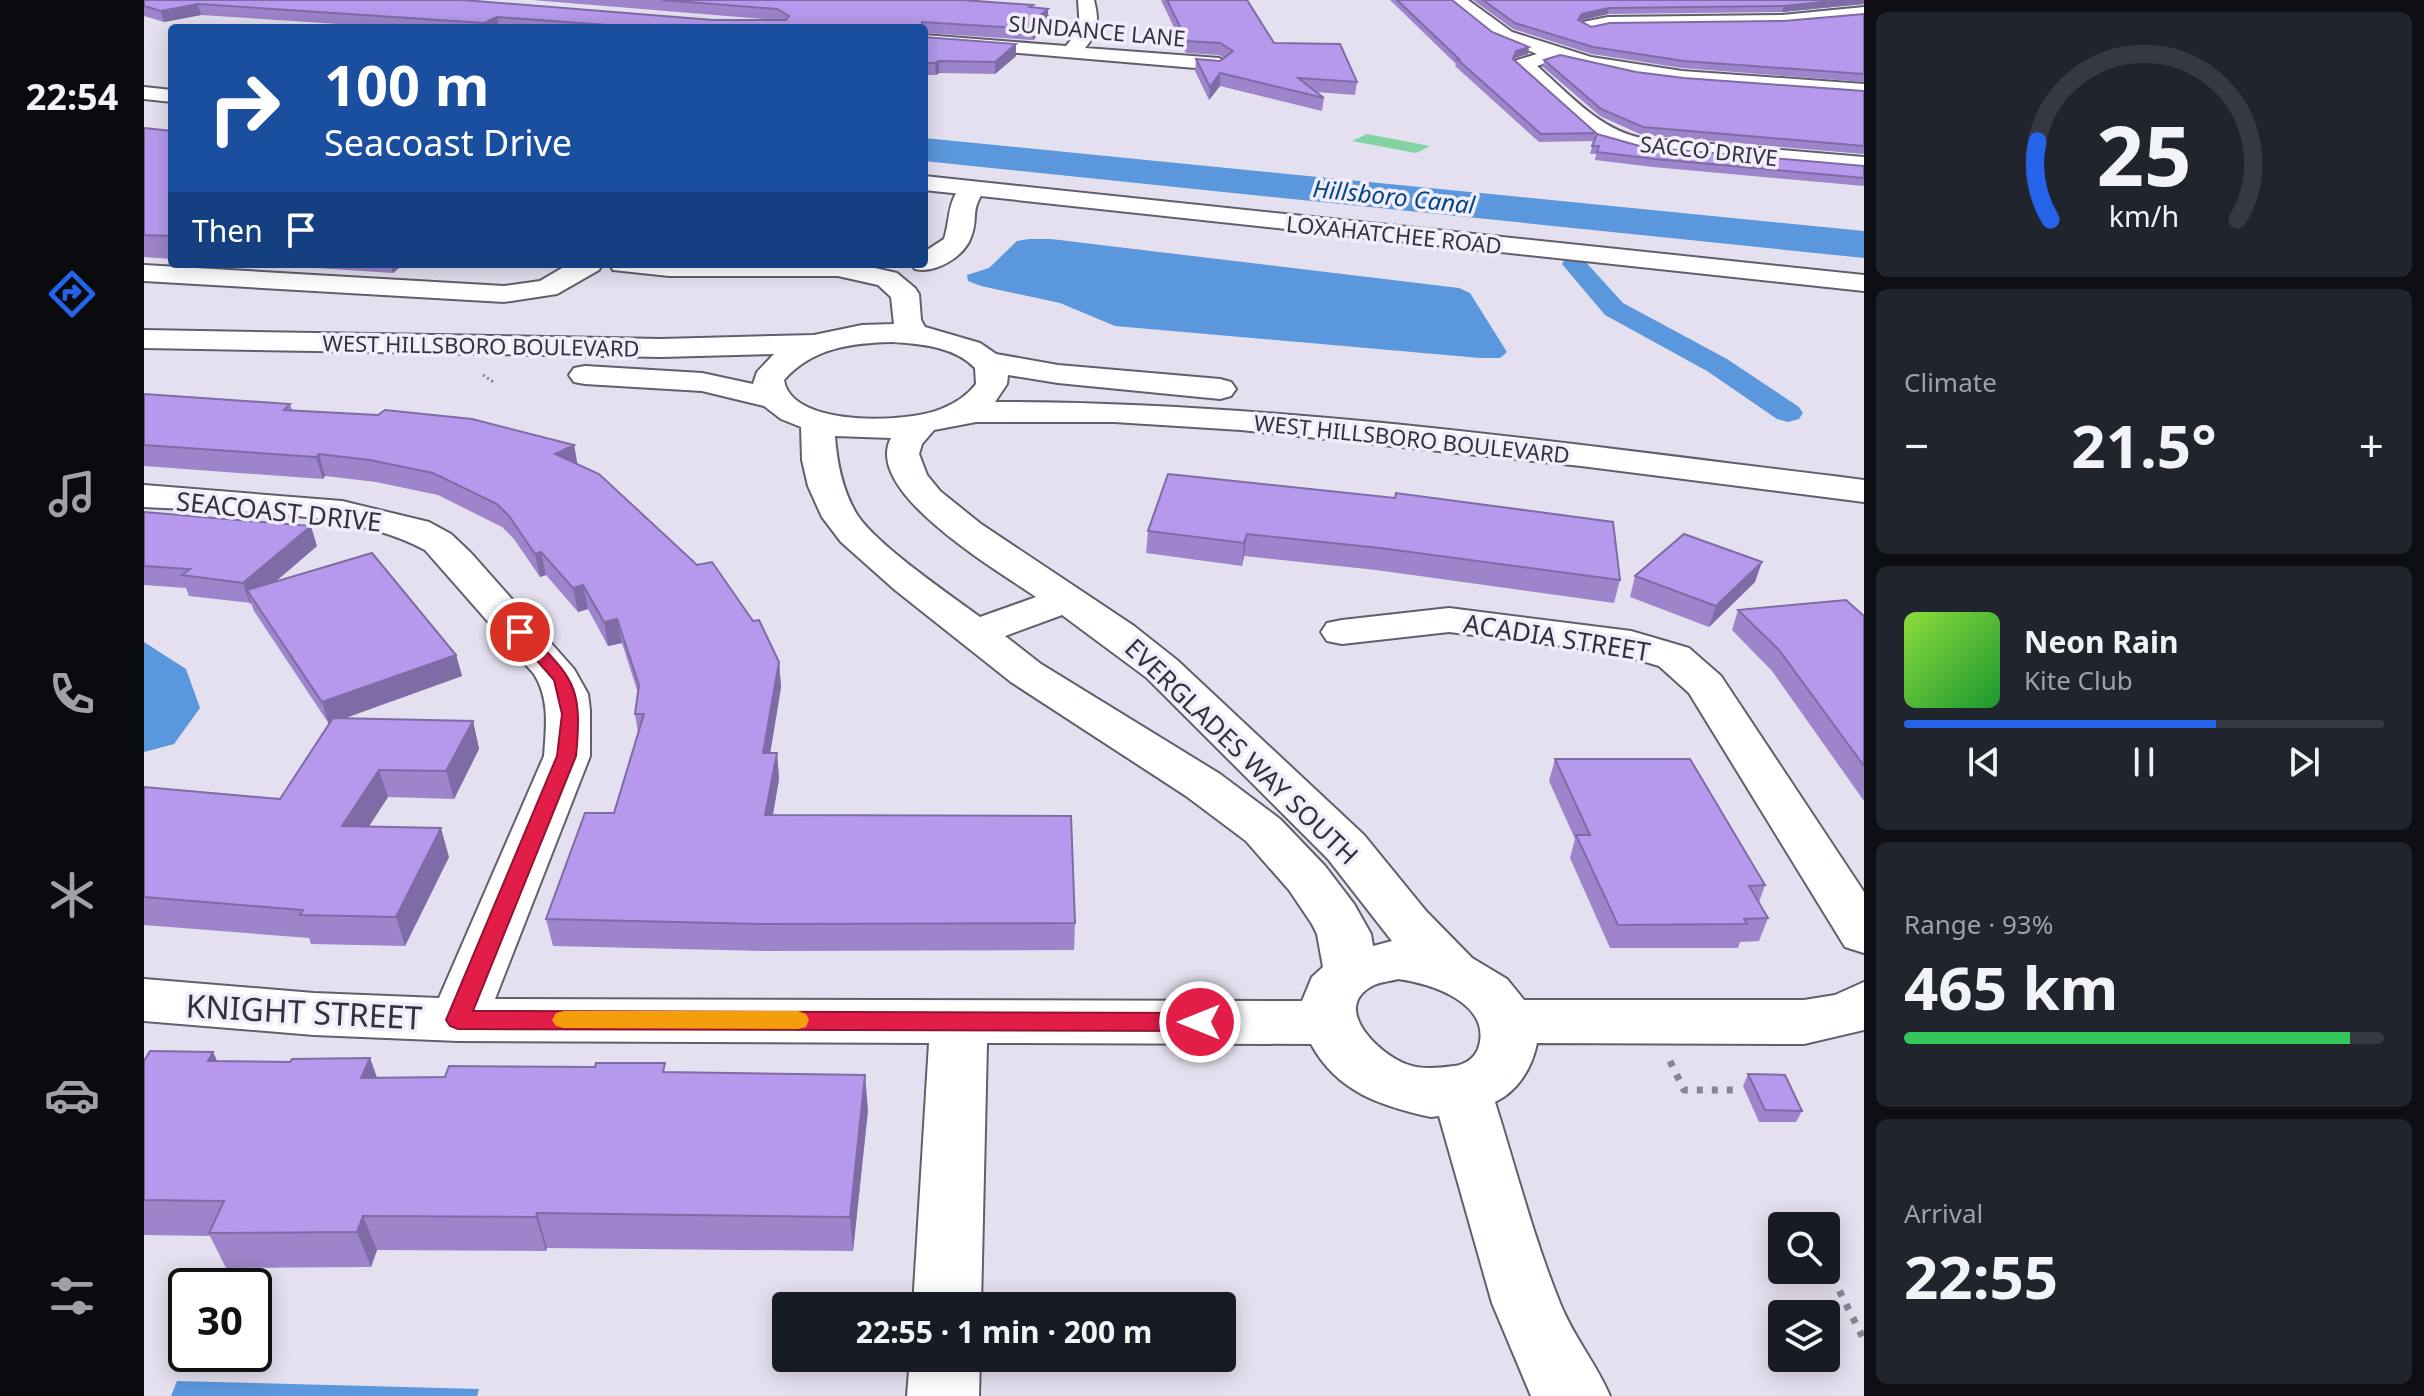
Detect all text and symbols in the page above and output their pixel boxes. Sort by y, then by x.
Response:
street label: SUNDANCE LANE [1007,7,1187,53]
text: 100 m [324,46,489,122]
icon: right [192,56,296,160]
text: 22:54 [26,72,118,121]
text: 25 [2096,97,2192,210]
text: Seacoast Drive [324,118,572,167]
street label: SACCO DRIVE [1639,128,1779,172]
water label: Hillsboro Canal [1311,171,1478,221]
text: km/h [2109,197,2179,236]
icon: arrive [279,208,323,252]
street label: LOXAHATCHEE ROAD [1285,208,1503,260]
text: Then [192,210,263,251]
icon: directions [44,266,100,322]
street label: WEST HILLSBORO BOULEVARD [322,327,640,363]
text: Climate [1904,364,1997,400]
text: 21.5° [2071,404,2217,486]
street label: WEST HILLSBORO BOULEVARD [1253,407,1571,469]
text: − [1904,415,1929,475]
text: + [2359,415,2384,475]
icon: music [44,466,100,522]
street label: SEACOAST DRIVE [174,482,384,540]
pin [486,598,554,666]
street label: ACADIA STREET [1461,604,1653,670]
icon: arrive [498,610,542,654]
text: Neon Rain [2024,621,2178,662]
street label: EVERGLADES WAY SOUTH [1118,630,1366,872]
text: Kite Club [2024,662,2133,698]
icon: phone [44,666,100,722]
icon: previous [1962,740,2006,784]
icon: pause [2122,740,2166,784]
icon: next [2282,740,2326,784]
icon: climate [44,867,100,923]
text: Range · 93% [1904,906,2053,942]
text: 465 km [1904,946,2118,1028]
position arrow [1158,980,1242,1064]
street label: KNIGHT STREET [185,983,424,1039]
icon: car [44,1067,100,1123]
text: Arrival [1904,1195,1983,1231]
map controls [1768,1212,1840,1372]
button: search [1768,1212,1840,1284]
text: 22:55 [1904,1235,2058,1317]
icon: filters [44,1268,100,1324]
speed limit sign: 30 [168,1268,272,1372]
button: layers [1768,1300,1840,1372]
text: 22:55 · 1 min · 200 m [856,1311,1152,1352]

